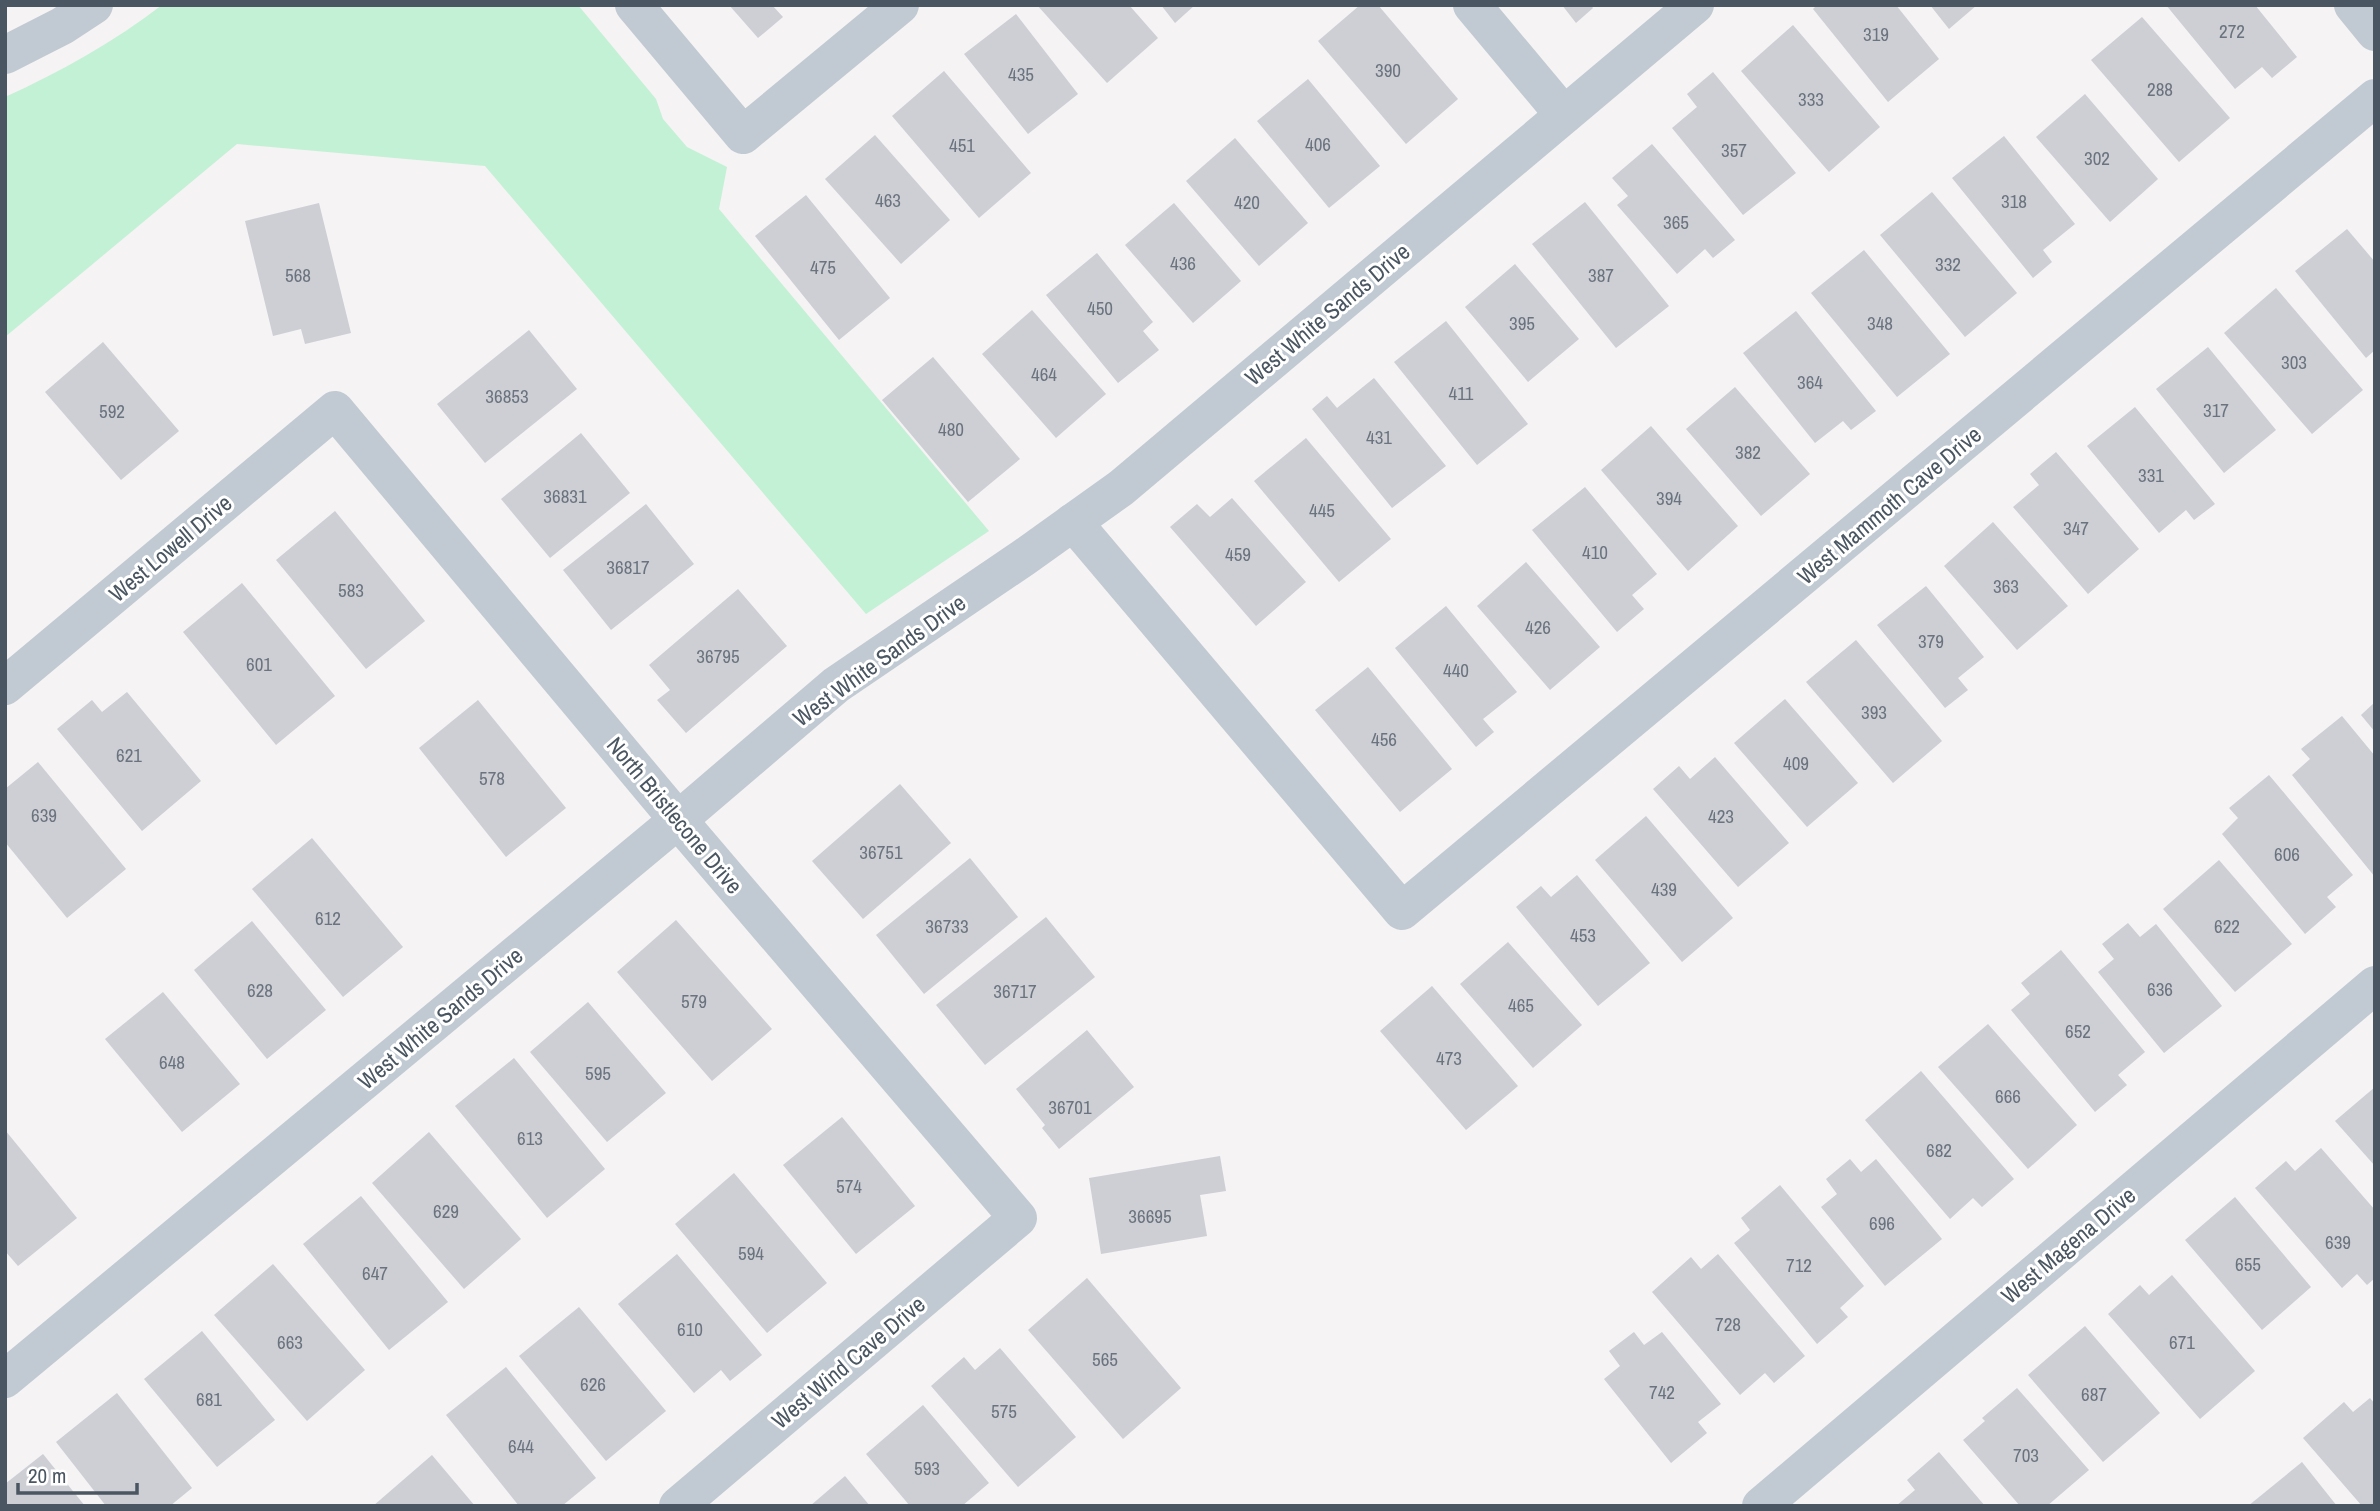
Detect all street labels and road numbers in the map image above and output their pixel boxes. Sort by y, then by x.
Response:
street label: West White Sands Drive [1238,236,1416,392]
street label: West Mammoth Cave Drive [1790,419,1988,591]
street label: West Lowell Drive [102,487,238,609]
street label: West White Sands Drive [786,587,972,733]
street label: North Bristlecone Drive [600,730,750,900]
street label: West White Sands Drive [351,940,529,1096]
street label: West Magena Drive [1994,1180,2142,1310]
street label: West Wind Cave Drive [765,1289,931,1435]

